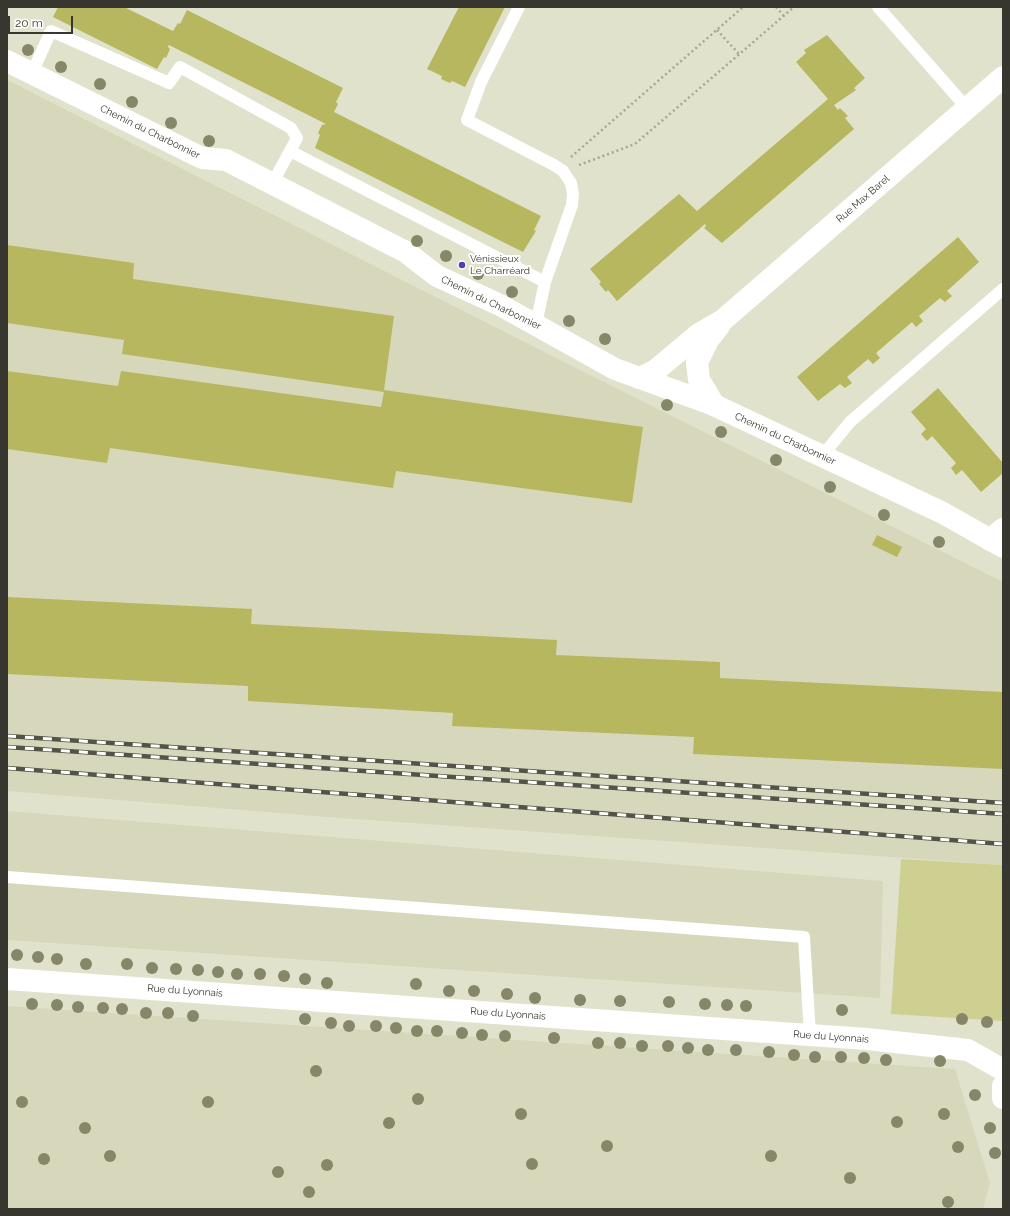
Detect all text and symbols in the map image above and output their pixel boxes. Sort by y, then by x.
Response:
scale bar [10,8,75,34]
text: 20 m [15,16,43,30]
street label: Chemin du Charbonnier [98,102,202,162]
street label: Rue Max Barel [834,173,892,225]
place label: Vénissieux Le Charréard [470,253,530,276]
marker: Vénissieux Le Charréard [457,260,467,270]
street label: Chemin du Charbonnier [439,273,543,333]
street label: Chemin du Charbonnier [733,410,837,468]
street label: Rue du Lyonnais [147,982,223,1000]
street label: Rue du Lyonnais [470,1005,546,1023]
street label: Rue du Lyonnais [793,1028,869,1046]

